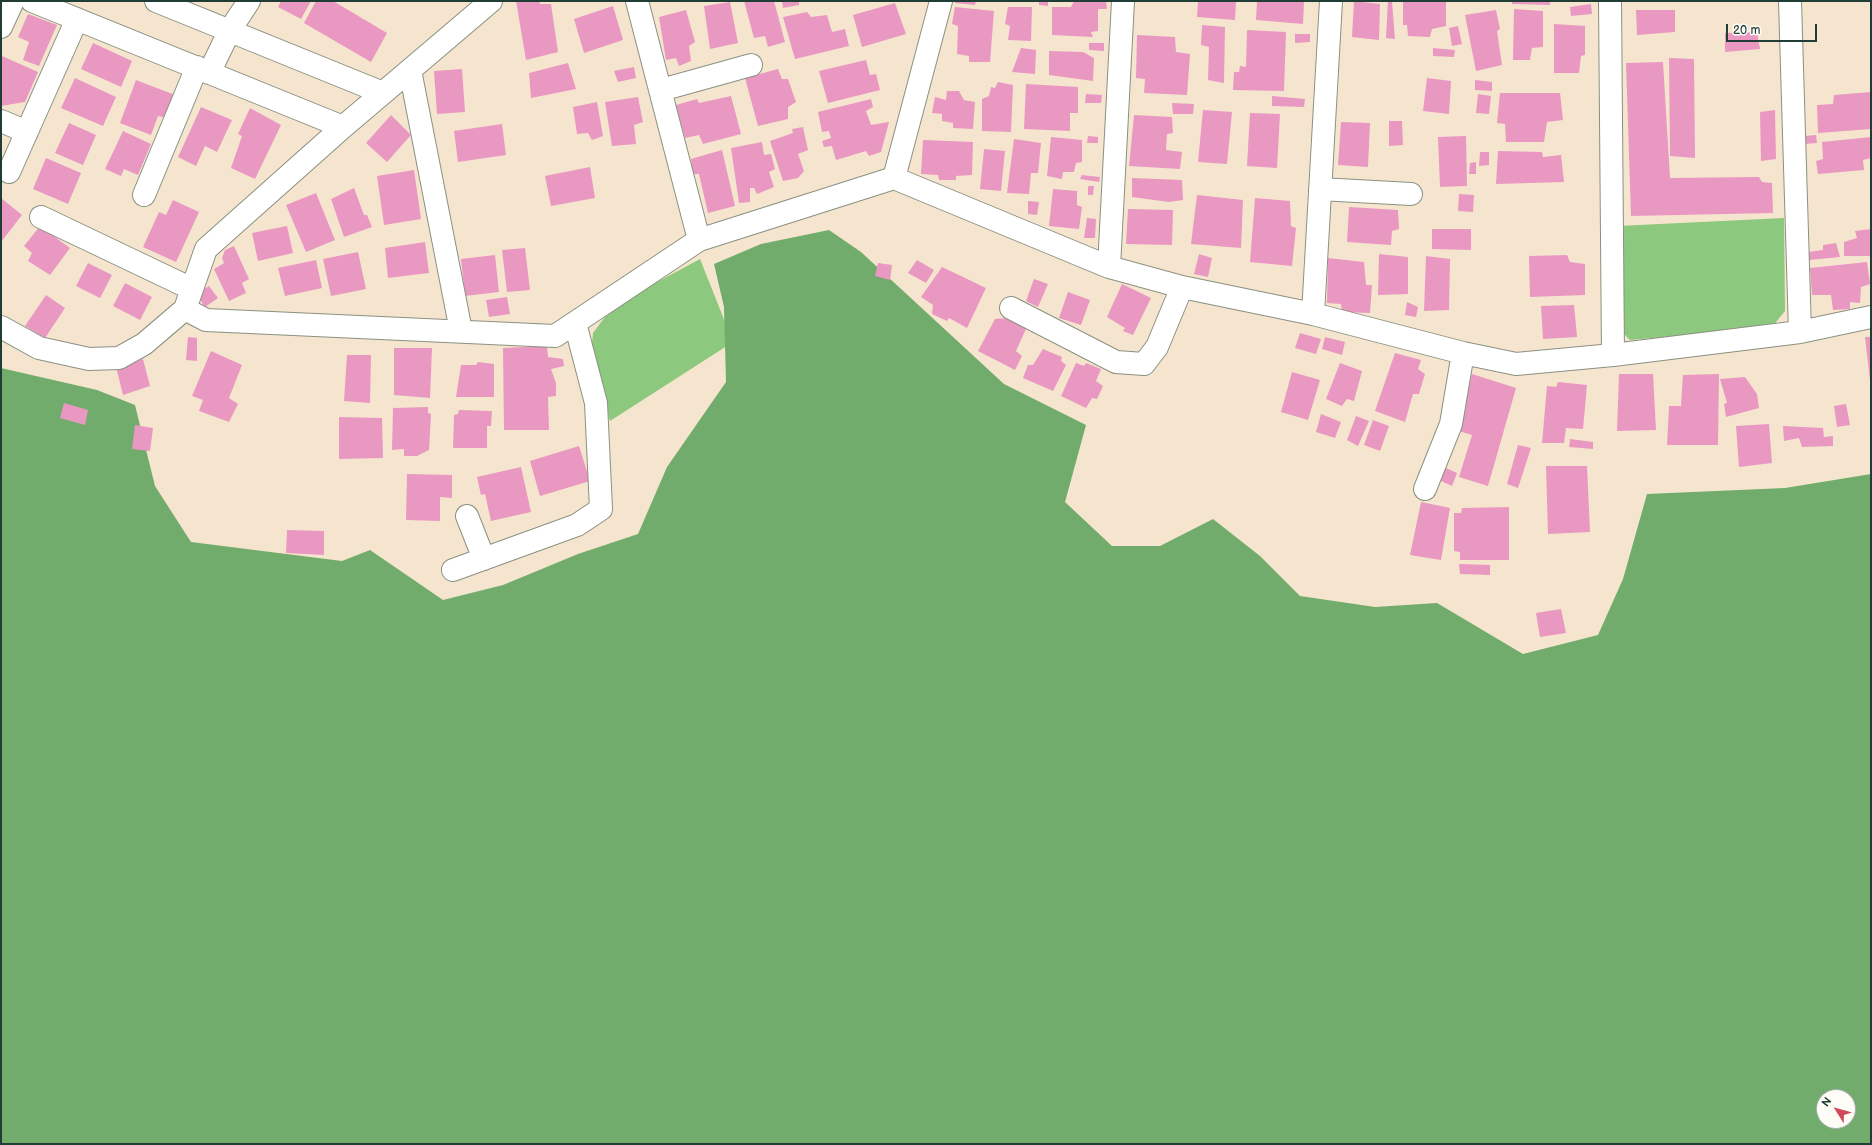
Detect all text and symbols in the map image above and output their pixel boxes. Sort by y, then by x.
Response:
scale bar [1728,16,1819,42]
text: 20 m [1733,23,1760,38]
north arrow [1816,1089,1856,1129]
text: N [1819,1095,1834,1109]

